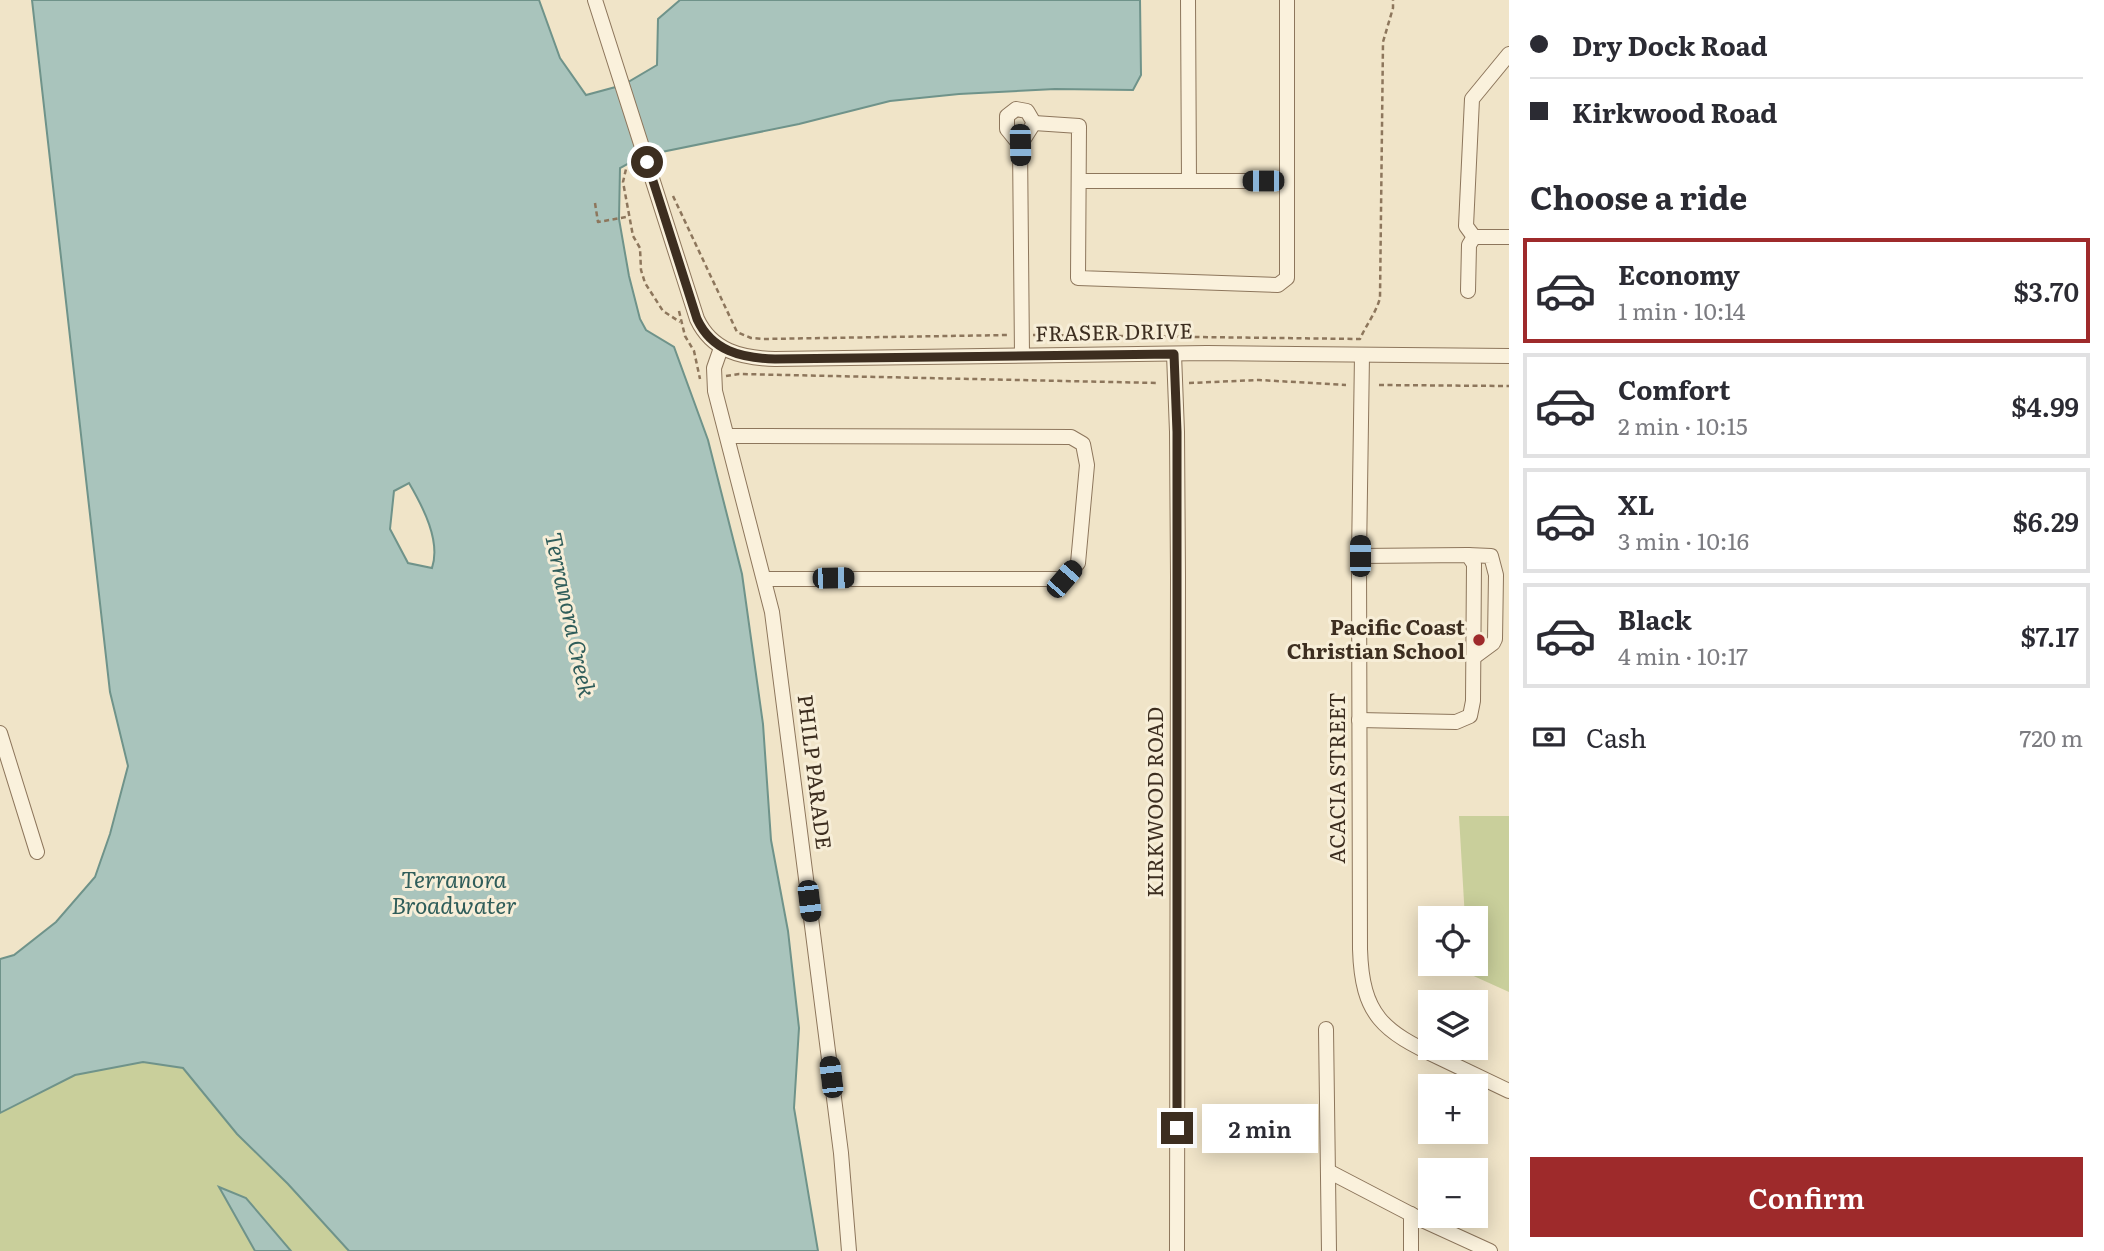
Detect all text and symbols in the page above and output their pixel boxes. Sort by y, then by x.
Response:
text: Dry Dock Road [1572,25,1768,64]
text: Kirkwood Road [1572,92,1777,131]
car [1010,124,1031,166]
route start [631,146,663,178]
car [1243,171,1285,192]
text: Choose a ride [1530,172,1747,220]
text: Economy [1618,254,1740,293]
icon: car [1534,259,1597,322]
text: $3.70 [2013,271,2079,310]
text: 1 min · 10:14 [1618,293,1745,327]
street label: FRASER DRIVE [1035,314,1193,347]
text: Comfort [1618,369,1730,408]
icon: car [1534,374,1597,437]
text: $4.99 [2011,386,2079,425]
text: 2 min · 10:15 [1618,408,1748,442]
text: XL [1618,484,1655,523]
icon: car [1534,489,1597,552]
text: $6.29 [2013,501,2079,540]
text: 3 min · 10:16 [1618,523,1749,557]
water label: Terranora Creek [538,529,606,700]
car [1350,535,1371,577]
car [1043,556,1086,602]
car [812,567,855,589]
text: Black [1618,599,1692,638]
icon: car [1534,604,1597,667]
place label: Pacific Coast Christian School [1287,610,1466,665]
text: $7.17 [2021,616,2079,655]
marker: Pacific Coast Christian School [1471,632,1487,648]
text: 4 min · 10:17 [1618,638,1748,672]
street label: PHILP PARADE [792,692,841,851]
street label: ACACIA STREET [1320,692,1351,864]
street label: KIRKWOOD ROAD [1138,707,1169,897]
text: Cash [1586,717,1647,756]
icon: cash [1530,718,1568,756]
text: 720 m [2019,720,2083,754]
water label: Terranora Broadwater [391,861,517,921]
car [797,879,822,923]
map controls [1418,906,1488,1228]
button: locate [1418,906,1488,976]
button: layers [1418,990,1488,1060]
car [819,1055,844,1099]
button: + [1418,1074,1488,1144]
callout: 2 min [1202,1104,1317,1152]
text: 2 min [1228,1111,1292,1145]
route end [1161,1112,1193,1144]
button: Confirm [1530,1157,2083,1237]
button: − [1418,1158,1488,1228]

